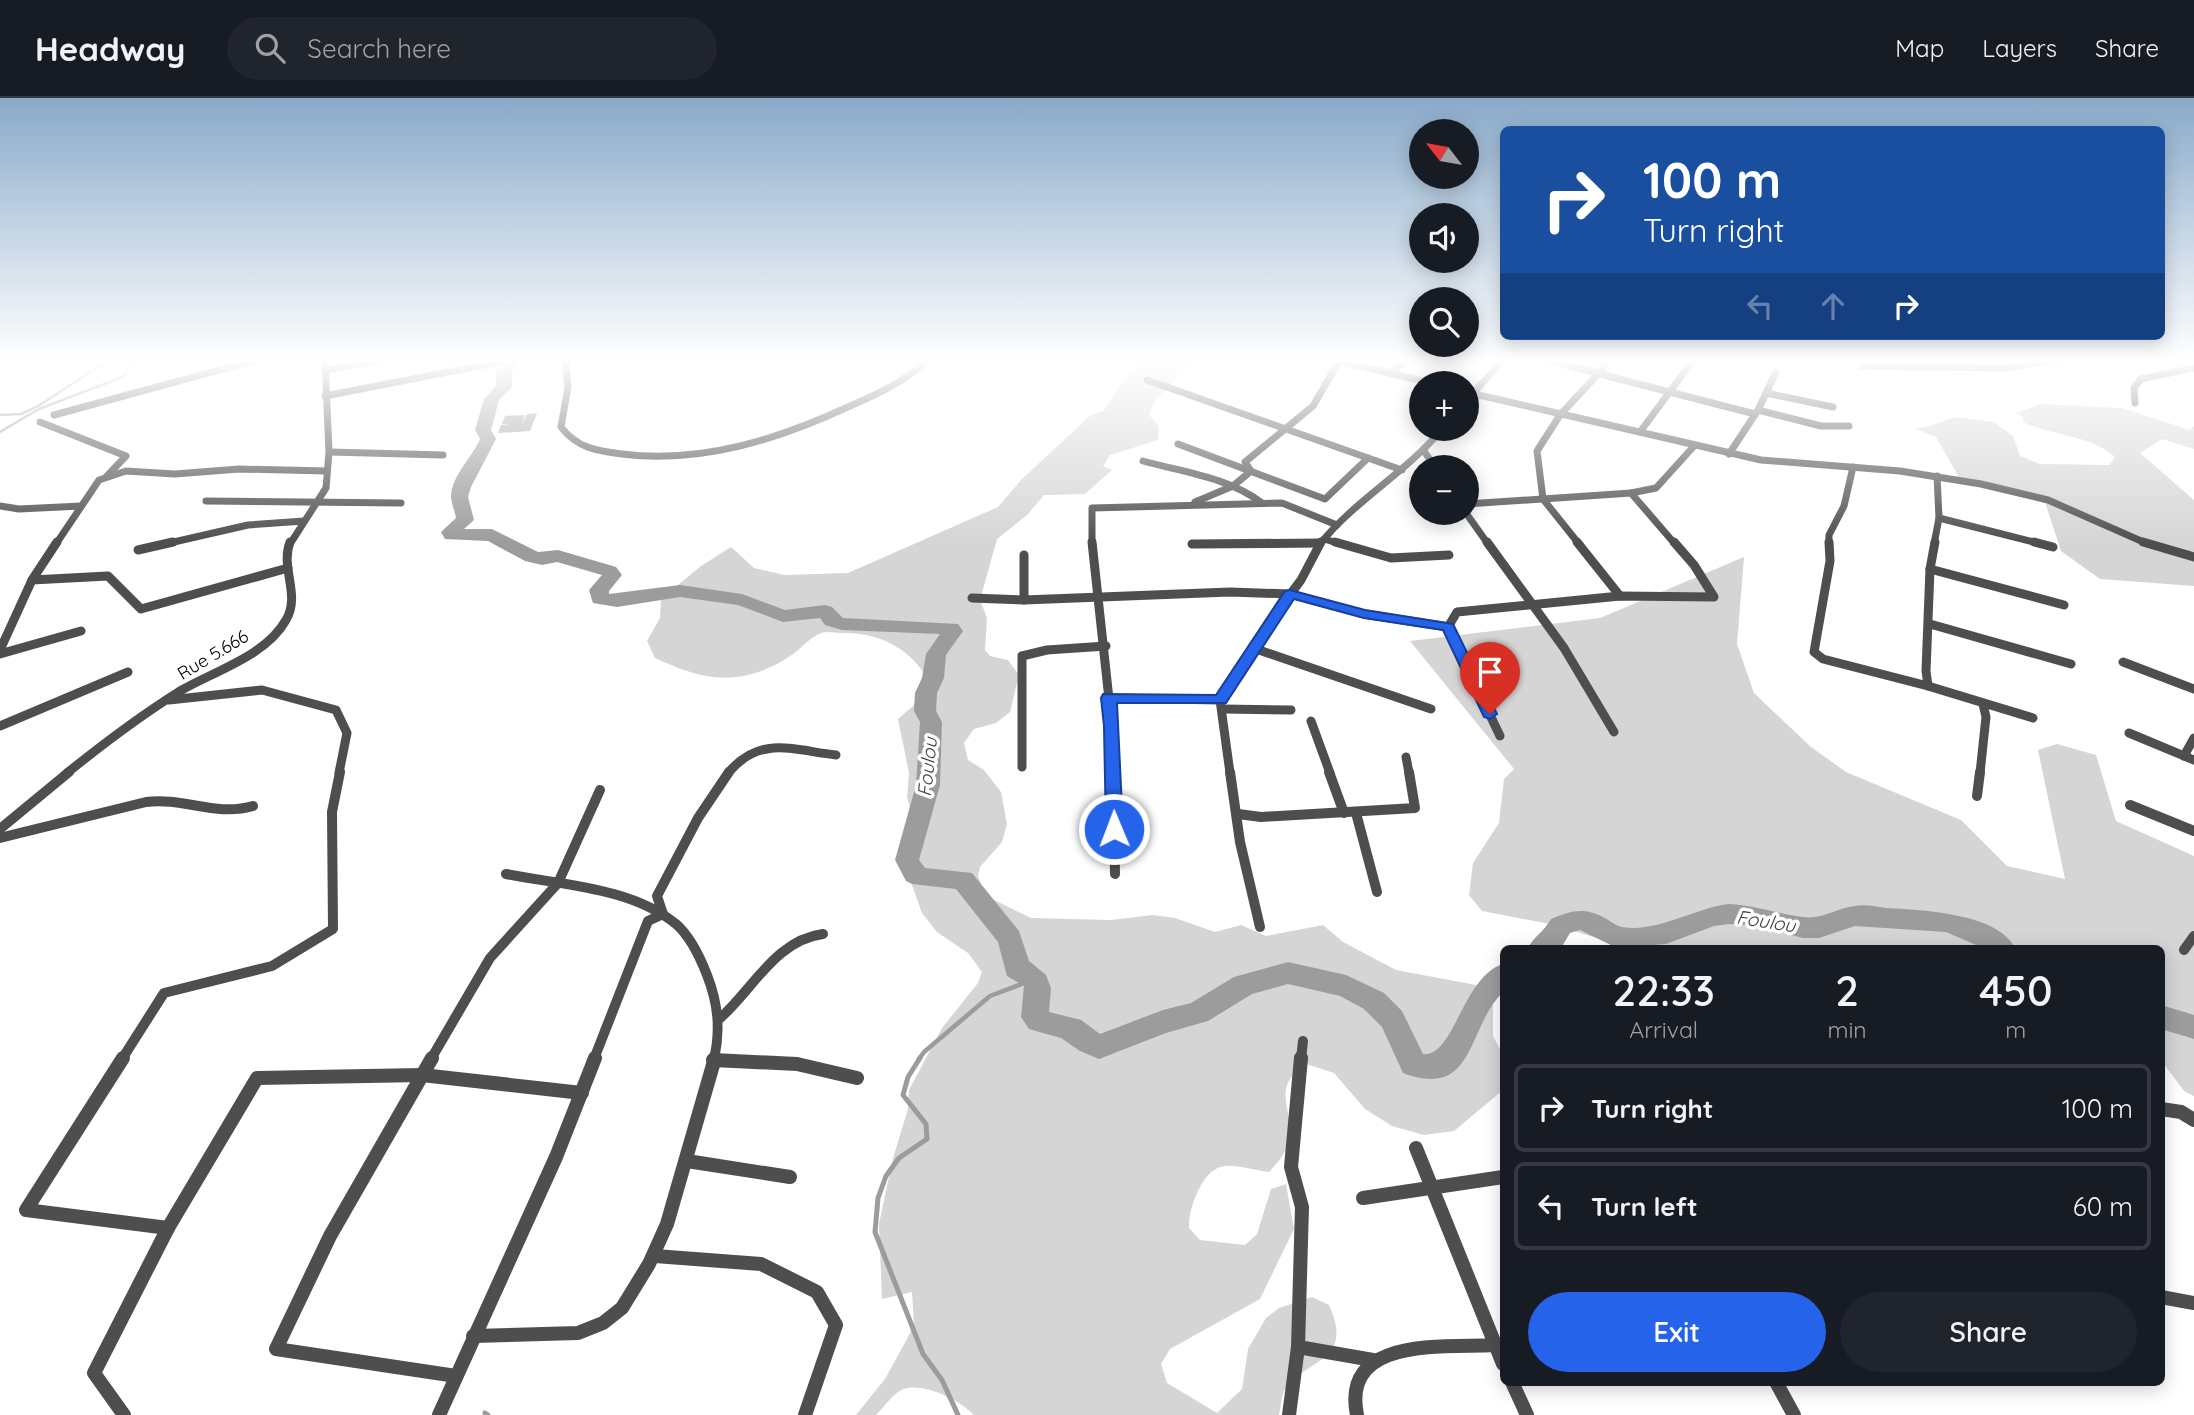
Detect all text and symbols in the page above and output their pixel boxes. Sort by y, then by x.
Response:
search box [227,17,717,80]
text: Headway [35,28,185,69]
icon: search [251,29,289,67]
text: Search here [307,32,451,65]
text: Map [1895,33,1944,63]
text: Layers [1982,33,2057,63]
text: Share [2095,33,2159,63]
north arrow [1409,119,1479,189]
map controls [1409,119,1479,525]
text: 100 m [1643,149,1781,210]
icon: right [1528,154,1619,245]
button: sound [1409,203,1479,273]
text: Turn right [1643,210,1784,250]
button: search [1409,287,1479,357]
icon: left [1741,287,1779,325]
icon: ahead [1814,287,1852,325]
icon: right [1887,287,1925,325]
button: + [1409,371,1479,441]
button: − [1409,455,1479,525]
street label: Rue 5.666 [173,624,253,685]
pin [1460,642,1520,714]
icon: arrive [1471,653,1509,691]
water label: Foulou [912,735,942,798]
position arrow [1077,792,1151,866]
water label: Foulou [1735,905,1798,938]
text: 22:33 [1613,964,1715,1017]
text: 2 [1835,964,1859,1017]
text: 450 [1979,964,2052,1017]
text: Arrival [1629,1015,1698,1044]
text: min [1827,1015,1867,1044]
text: m [2005,1015,2026,1044]
icon: right [1532,1089,1570,1127]
text: Turn right [1591,1092,1713,1125]
text: 100 m [2062,1092,2133,1125]
icon: left [1532,1187,1570,1225]
text: Turn left [1591,1190,1698,1223]
text: 60 m [2073,1190,2133,1223]
button: Exit [1528,1292,1826,1372]
button: Share [1840,1292,2137,1372]

